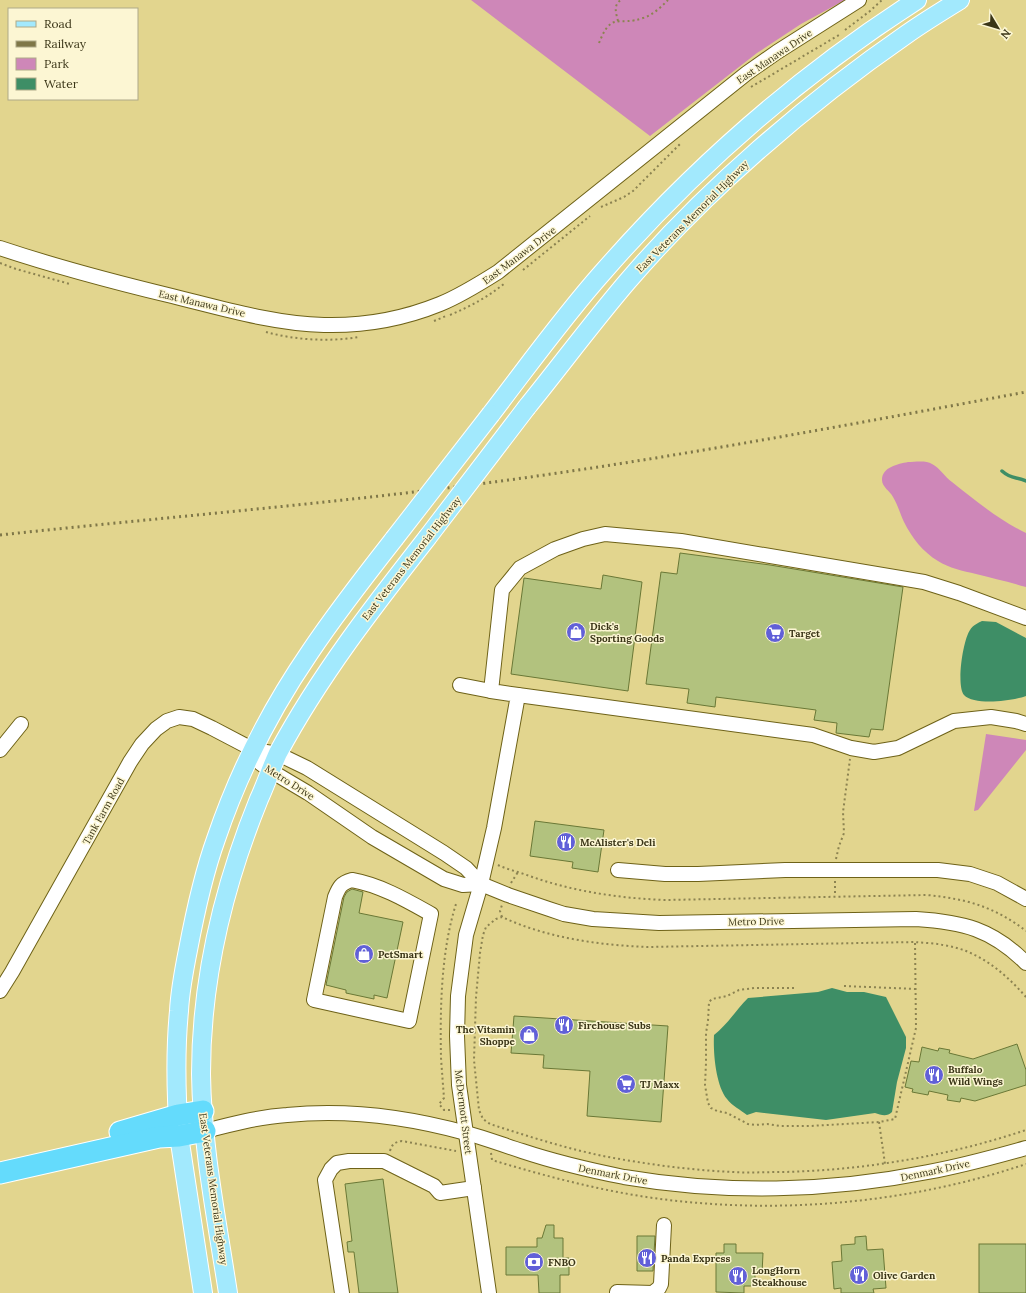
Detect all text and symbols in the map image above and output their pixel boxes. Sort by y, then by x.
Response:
legend [8,8,138,100]
north arrow [978,8,1018,48]
text: Road [44,16,72,31]
street label: East Manawa Drive [734,26,815,87]
text: N [997,26,1014,42]
text: Railway [44,36,87,51]
text: Park [44,56,70,71]
text: Water [44,76,79,91]
street label: East Veterans Memorial Highway [633,157,752,275]
street label: East Manawa Drive [480,223,559,287]
street label: East Manawa Drive [157,287,247,320]
street label: East Veterans Memorial Highway [359,493,464,623]
place label: Dick's Sporting Goods [590,620,664,645]
shop icon: Dick's Sporting Goods [565,621,587,643]
supermarket icon: Target [764,622,786,644]
place label: Target [789,627,821,640]
street label: Metro Drive [263,762,317,803]
street label: Tank Farm Road [80,775,127,847]
restaurant icon: McAlister's Deli [555,831,577,853]
place label: McAlister's Deli [580,836,656,849]
street label: Metro Drive [728,915,785,928]
shop icon: PetSmart [353,943,375,965]
place label: PetSmart [378,948,424,961]
restaurant icon: Firehouse Subs [553,1014,575,1036]
place label: Firehouse Subs [578,1019,651,1032]
place label: The Vitamin Shoppe [456,1023,516,1048]
shop icon: The Vitamin Shoppe [518,1024,540,1046]
place label: Buffalo Wild Wings [948,1063,1003,1088]
restaurant icon: Buffalo Wild Wings [923,1064,945,1086]
street label: McDermott Street [452,1069,475,1155]
supermarket icon: TJ Maxx [615,1073,637,1095]
place label: TJ Maxx [640,1078,680,1091]
street label: East Veterans Memorial Highway [196,1112,231,1267]
street label: Denmark Drive [899,1157,971,1184]
street label: Denmark Drive [577,1161,649,1188]
restaurant icon: Panda Express [636,1247,658,1269]
bank icon: FNBO [523,1251,545,1273]
place label: Panda Express [661,1252,730,1265]
place label: FNBO [548,1256,576,1269]
place label: LongHorn Steakhouse [752,1264,807,1289]
restaurant icon: Olive Garden [848,1264,870,1286]
restaurant icon: LongHorn Steakhouse [727,1265,749,1287]
place label: Olive Garden [873,1269,936,1282]

